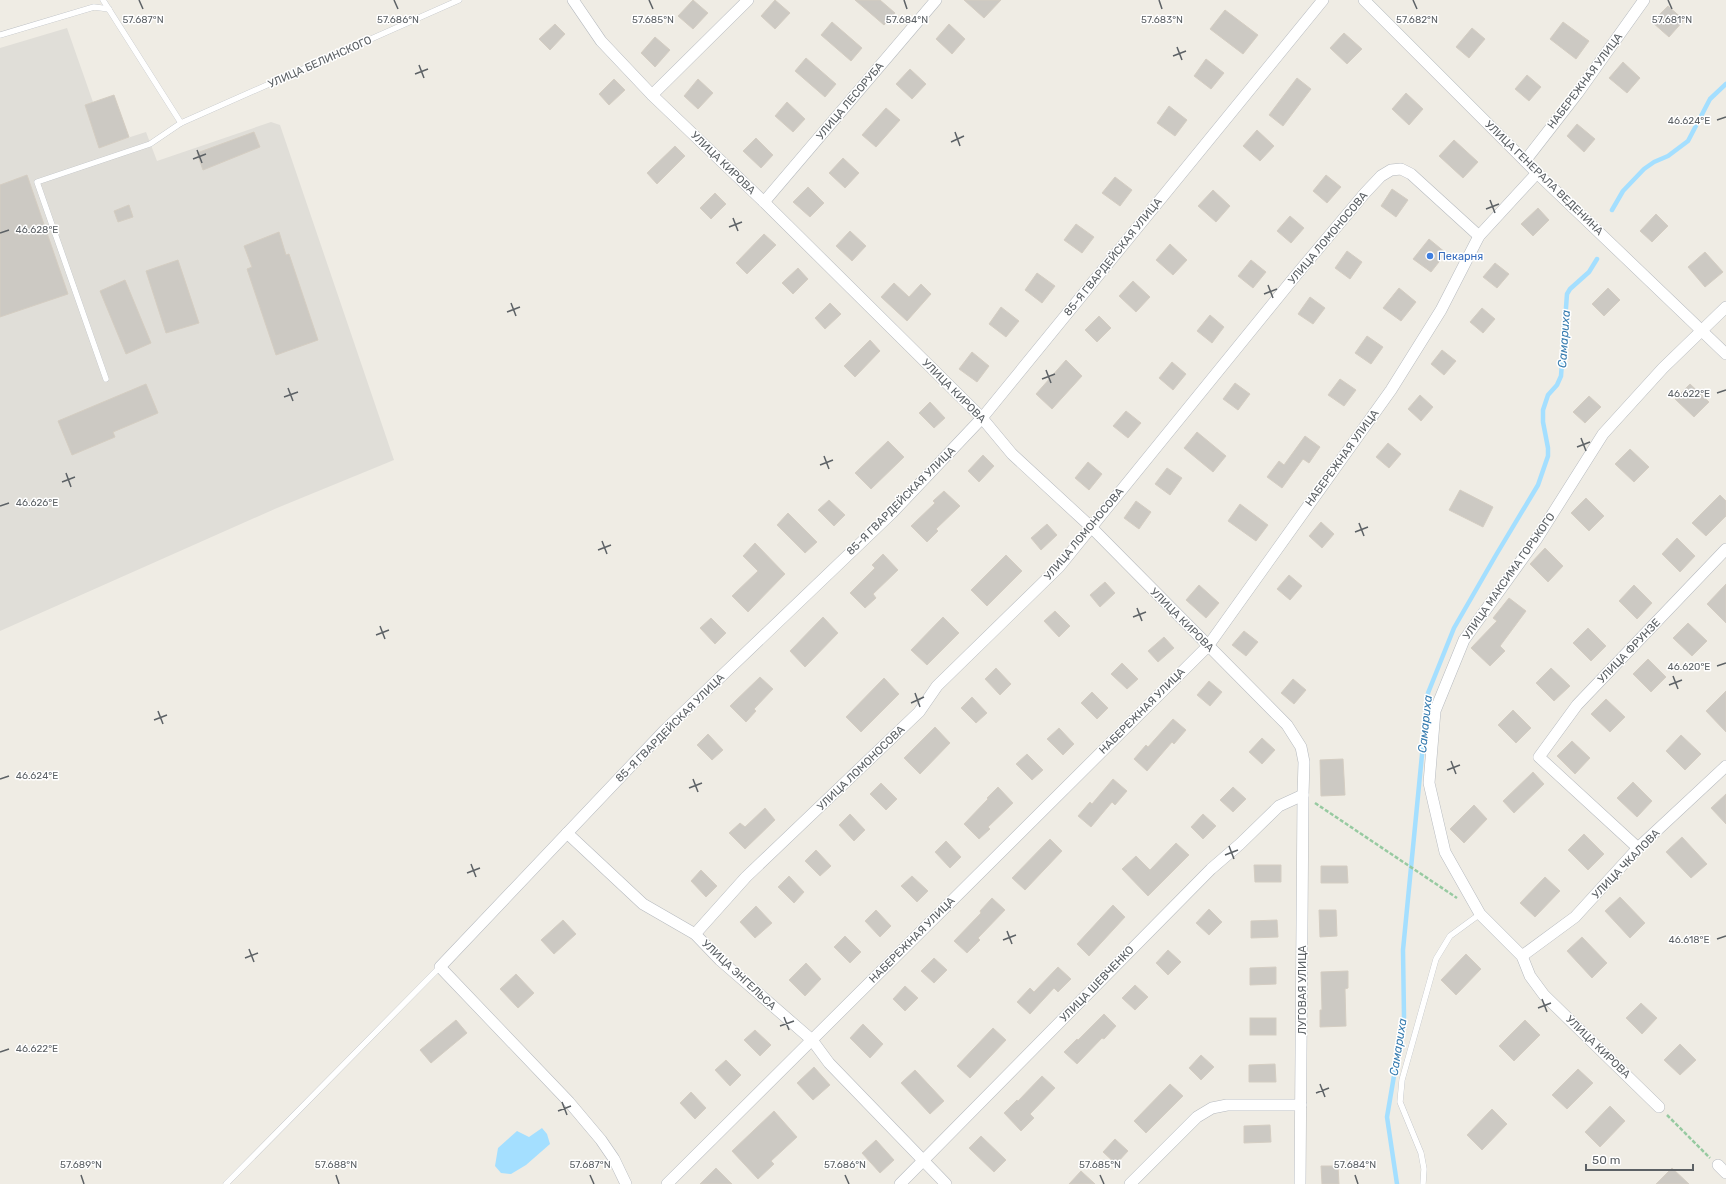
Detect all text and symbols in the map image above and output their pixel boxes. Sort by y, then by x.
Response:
text: 57.687°N [122,14,164,26]
text: 57.686°N [377,14,419,26]
text: 57.685°N [632,14,674,26]
text: 57.684°N [886,14,928,26]
text: 57.683°N [1141,14,1183,26]
text: 57.682°N [1396,14,1438,26]
text: 57.681°N [1652,14,1692,26]
street label: НАБЕРЕЖНАЯ УЛИЦА [1545,30,1626,131]
street label: УЛИЦА БЕЛИНСКОГО [266,33,374,91]
street label: УЛИЦА ЛЕСОРУБА [814,59,887,142]
text: 46.624°E [1668,115,1710,127]
street label: УЛИЦА ГЕНЕРАЛА ВЕДЕНИНА [1482,118,1606,238]
street label: УЛИЦА КИРОВА [688,129,758,198]
street label: УЛИЦА ЛОМОНОСОВА [1286,189,1371,287]
street label: 85-Я ГВАРДЕЙСКАЯ УЛИЦА [1061,195,1165,319]
text: 46.628°E [16,224,58,236]
place label: Пекарня [1438,250,1483,263]
marker: Пекарня [1425,251,1435,261]
water label: Самариха [1555,310,1573,368]
street label: УЛИЦА КИРОВА [919,356,989,426]
text: 46.622°E [1668,388,1710,400]
street label: НАБЕРЕЖНАЯ УЛИЦА [1303,407,1382,509]
street label: 85-Я ГВАРДЕЙСКАЯ УЛИЦА [844,444,958,558]
street label: УЛИЦА ЛОМОНОСОВА [1042,485,1127,583]
text: 46.626°E [16,497,58,509]
street label: УЛИЦА МАКСИМА ГОРЬКОГО [1460,510,1558,642]
street label: УЛИЦА КИРОВА [1147,585,1217,655]
street label: УЛИЦА ФРУНЗЕ [1595,616,1663,686]
text: 46.620°E [1668,661,1710,673]
street label: НАБЕРЕЖНАЯ УЛИЦА [1096,665,1188,757]
street label: 85-Я ГВАРДЕЙСКАЯ УЛИЦА [613,671,727,785]
water label: Самариха [1415,694,1435,754]
street label: УЛИЦА ЛОМОНОСОВА [815,722,908,813]
text: 46.624°E [16,770,58,782]
street label: УЛИЦА ЧКАЛОВА [1589,826,1663,902]
street label: НАБЕРЕЖНАЯ УЛИЦА [866,894,958,986]
text: 46.618°E [1668,934,1710,946]
street label: УЛИЦА ЭНГЕЛЬСА [699,937,779,1013]
street label: УЛИЦА ШЕВЧЕНКО [1057,943,1137,1025]
street label: ЛУГОВАЯ УЛИЦА [1296,945,1309,1035]
street label: УЛИЦА КИРОВА [1563,1013,1633,1082]
water label: Самариха [1387,1017,1409,1077]
text: 46.622°E [16,1043,58,1055]
scale bar [1586,1146,1693,1172]
text: 50 m [1592,1153,1620,1167]
text: 57.689°N [60,1159,102,1171]
text: 57.688°N [315,1159,357,1171]
text: 57.687°N [569,1159,611,1171]
text: 57.686°N [824,1159,866,1171]
text: 57.685°N [1079,1159,1121,1171]
text: 57.684°N [1334,1159,1376,1171]

